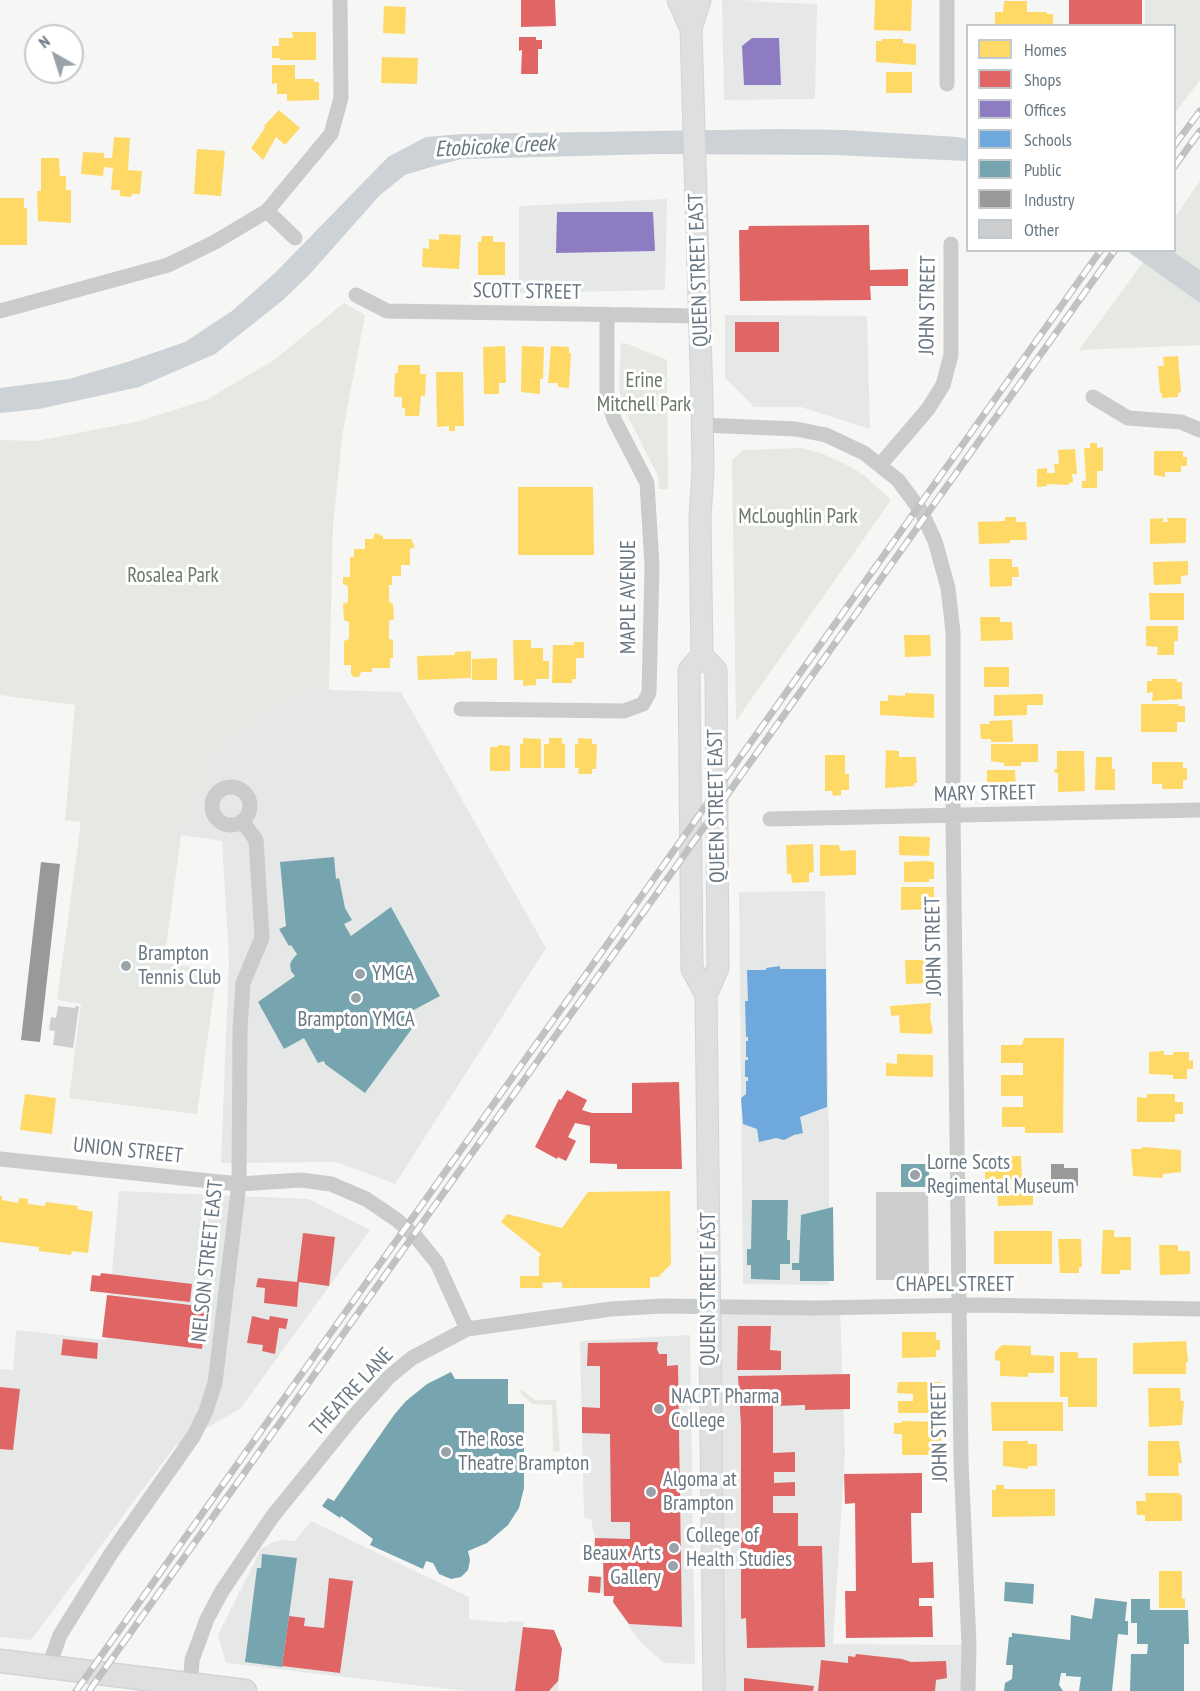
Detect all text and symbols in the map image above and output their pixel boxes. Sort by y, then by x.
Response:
north arrow [24,24,84,84]
legend [966,24,1176,252]
text: N [34,31,54,52]
text: Homes [1024,38,1067,61]
text: Shops [1024,68,1061,91]
text: Offices [1024,98,1066,121]
text: Schools [1024,128,1072,151]
water label: Etobicoke Creek [434,131,556,163]
text: Public [1024,158,1062,181]
text: Industry [1024,188,1074,211]
street label: QUEEN STREET EAST [684,193,714,347]
text: Other [1024,218,1059,241]
street label: JOHN STREET [915,255,941,355]
street label: SCOTT STREET [473,278,581,306]
park label: Erine Mitchell Park [597,368,691,418]
park label: McLoughlin Park [738,504,858,530]
street label: MAPLE AVENUE [616,540,642,654]
park label: Rosalea Park [127,563,219,589]
street label: QUEEN STREET EAST [703,729,731,883]
street label: MARY STREET [934,781,1036,807]
street label: JOHN STREET [921,896,947,996]
place label: Brampton Tennis Club [138,941,221,991]
marker: Brampton Tennis Club [119,959,133,973]
place label: YMCA [372,961,414,987]
marker: YMCA [353,967,367,981]
marker: Brampton YMCA [349,991,363,1005]
place label: Brampton YMCA [297,1007,415,1033]
street label: UNION STREET [72,1133,184,1169]
place label: Lorne Scots Regimental Museum [927,1150,1075,1200]
marker: Lorne Scots Regimental Museum [908,1168,922,1182]
street label: NELSON STREET EAST [187,1179,229,1343]
street label: QUEEN STREET EAST [696,1212,722,1366]
street label: CHAPEL STREET [896,1272,1014,1298]
street label: THEATRE LANE [305,1343,399,1441]
street label: JOHN STREET [927,1382,953,1482]
place label: NACPT Pharma College [671,1384,779,1434]
marker: NACPT Pharma College [652,1402,666,1416]
place label: The Rose Theatre Brampton [458,1427,589,1477]
marker: The Rose Theatre Brampton [439,1445,453,1459]
place label: Algoma at Brampton [663,1467,737,1517]
marker: Algoma at Brampton [644,1485,658,1499]
place label: College of Health Studies [686,1523,792,1573]
place label: Beaux Arts Gallery [583,1541,661,1591]
marker: College of Health Studies [667,1541,681,1555]
marker: Beaux Arts Gallery [666,1559,680,1573]

